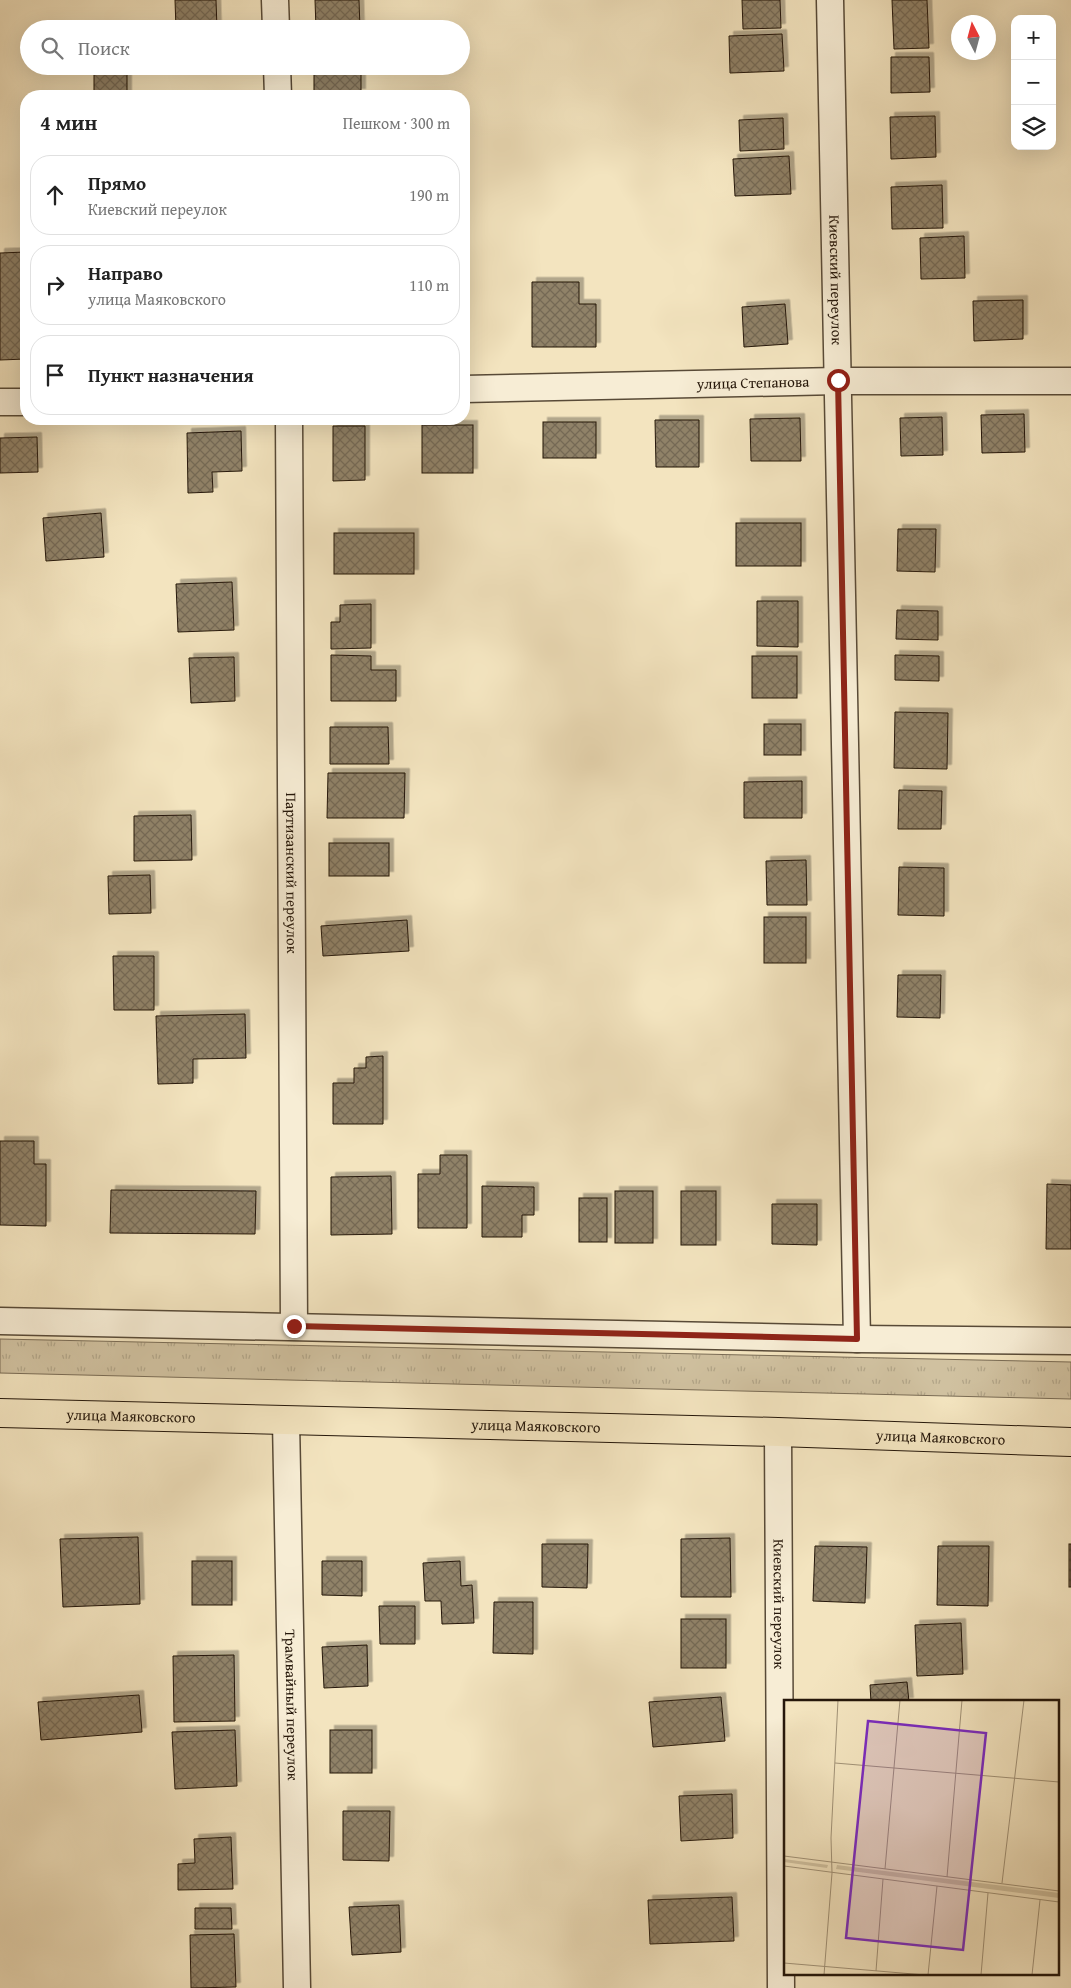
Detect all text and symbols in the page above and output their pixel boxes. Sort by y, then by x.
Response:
north arrow [951,15,996,60]
map controls [1011,15,1056,150]
button: + [1011,15,1056,60]
search box [20,20,470,75]
icon: search [38,34,66,62]
text: Поиск [78,34,130,62]
button: − [1011,60,1056,105]
button: layers [1011,105,1056,150]
text: 4 мин [40,107,97,138]
text: Пешком · 300 m [343,111,450,135]
text: Прямо [88,169,146,197]
icon: ahead [41,181,69,209]
text: 190 m [409,183,449,207]
text: Киевский переулок [88,197,227,221]
street label: Киевский переулок [824,215,848,345]
text: Направо [88,259,163,287]
icon: right [41,271,69,299]
text: 110 m [409,273,449,297]
text: улица Маяковского [88,287,226,311]
icon: arrive [41,361,69,389]
text: Пункт назначения [88,361,254,389]
route start [827,369,850,392]
street label: улица Степанова [695,371,810,394]
street label: Партизанский переулок [281,792,303,954]
route end [283,1315,306,1338]
street label: улица Маяковского [65,1404,196,1428]
street label: улица Маяковского [470,1413,601,1438]
street label: улица Маяковского [875,1424,1006,1450]
street label: Киевский переулок [769,1539,790,1669]
street label: Трамвайный переулок [280,1629,304,1781]
inset map [784,1700,1058,1976]

